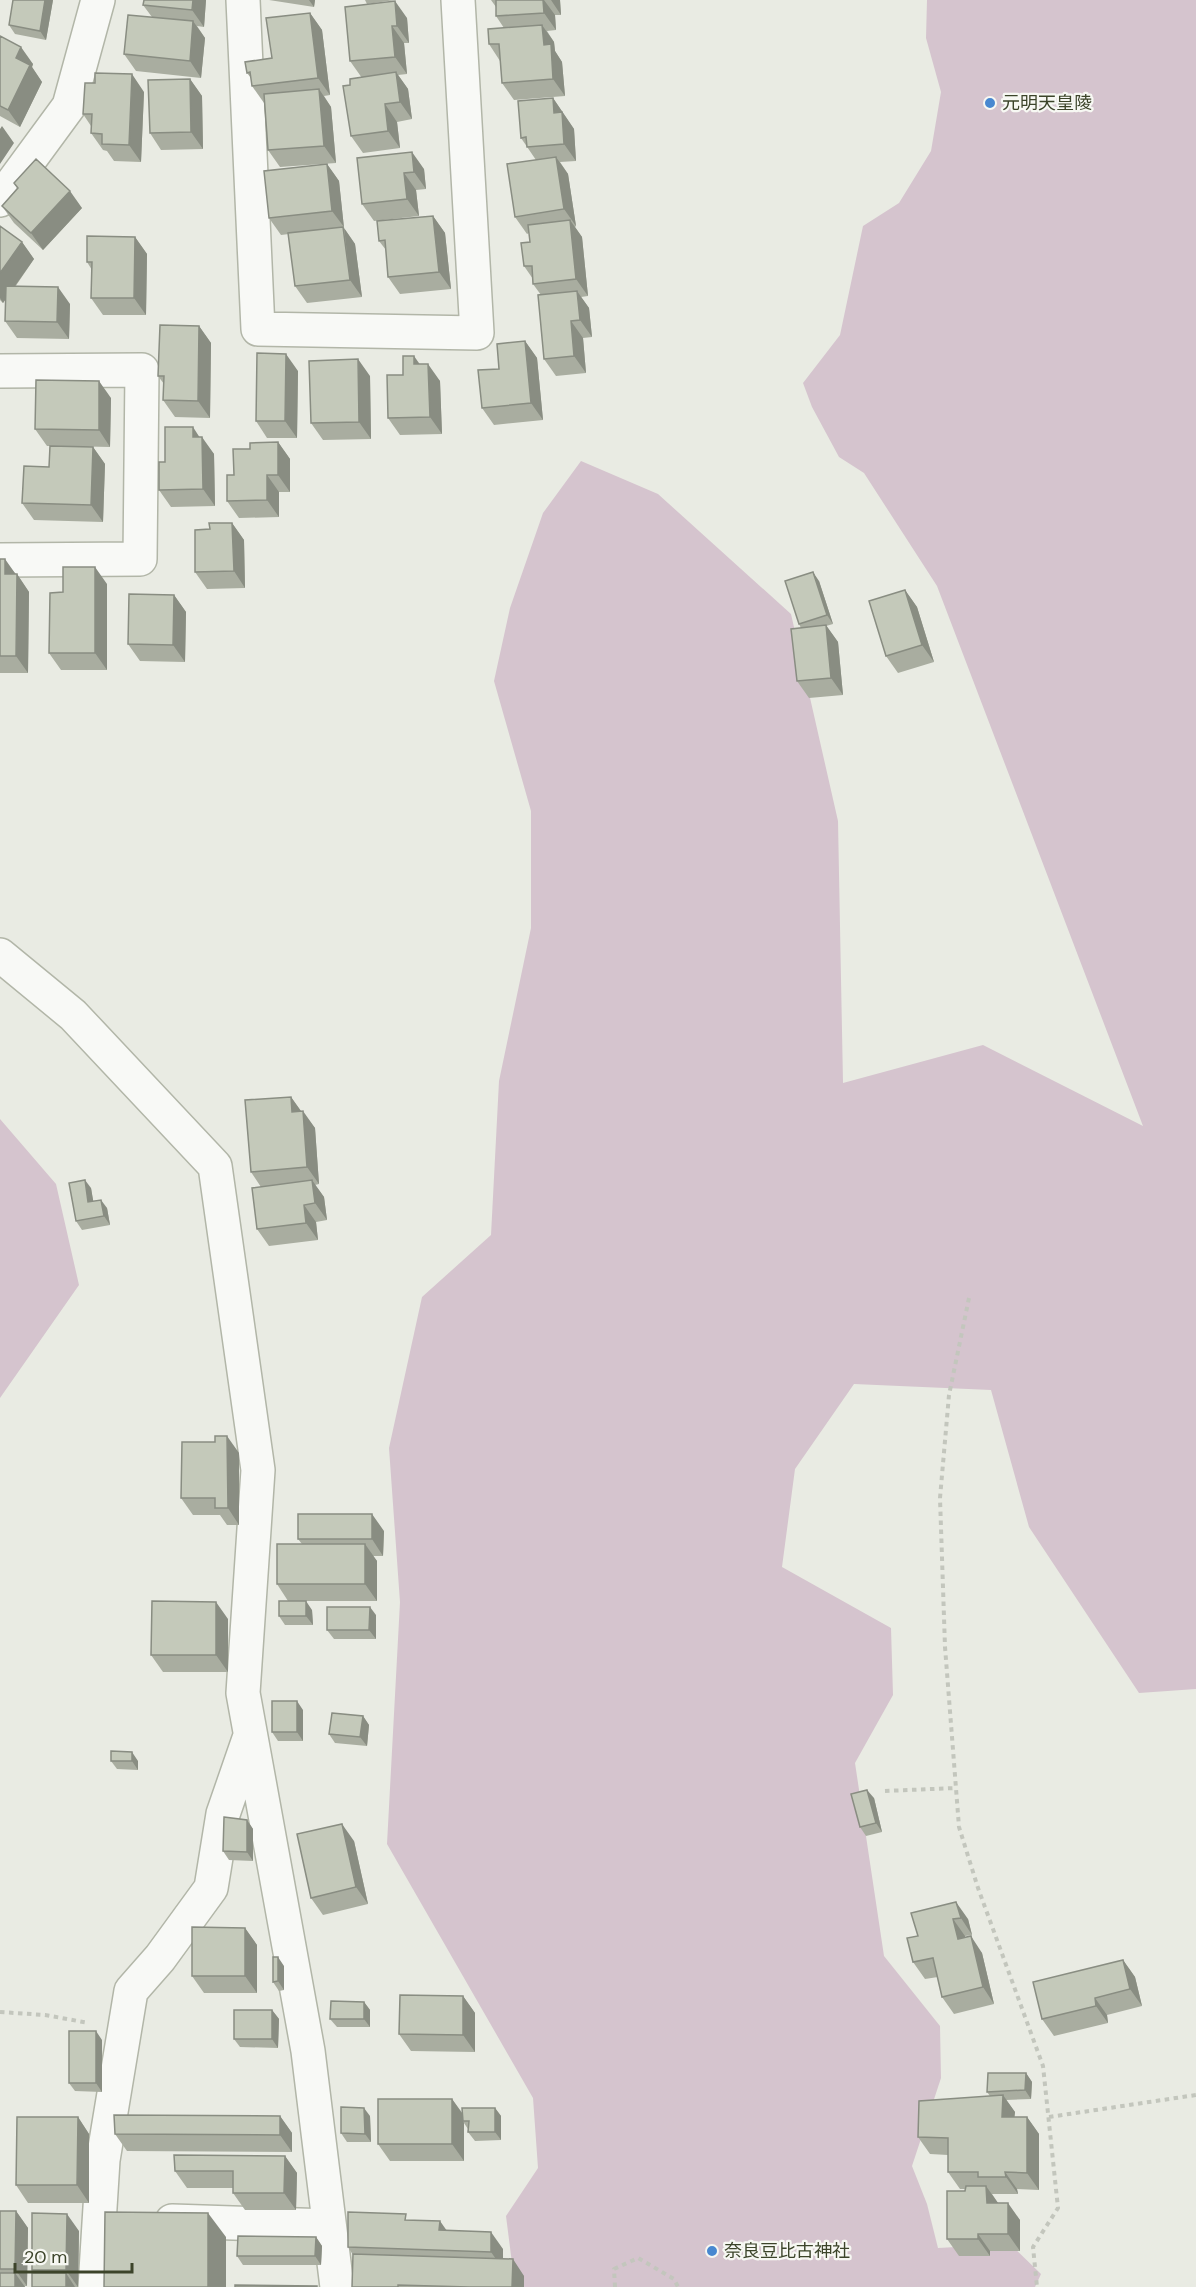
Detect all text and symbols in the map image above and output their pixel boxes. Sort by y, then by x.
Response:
place label: 元明天皇陵 [1002,91,1092,115]
marker: 元明天皇陵 [983,96,997,110]
scale bar [15,2236,132,2274]
place label: 奈良豆比古神社 [724,2239,850,2263]
marker: 奈良豆比古神社 [705,2244,719,2258]
text: 20 m [24,2245,67,2269]

